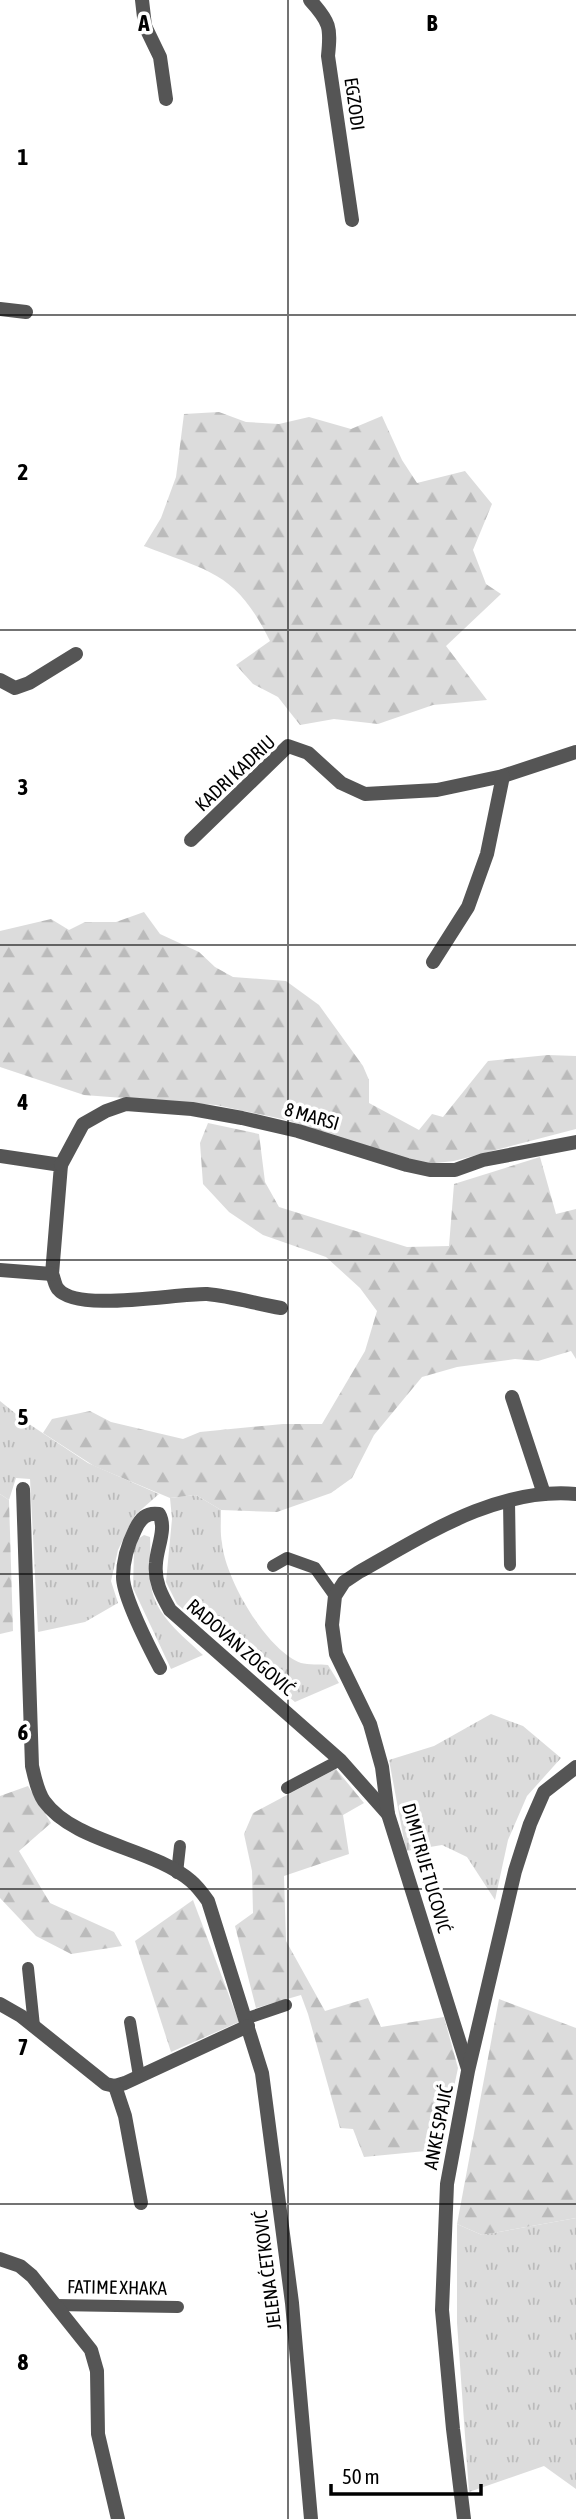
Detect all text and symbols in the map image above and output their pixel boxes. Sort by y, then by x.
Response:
text: A [137,10,150,36]
text: B [427,10,438,36]
street label: EGZODI [340,76,370,132]
text: 1 [18,144,29,170]
text: 2 [18,459,28,485]
street label: KADRI KADRIU [191,731,279,815]
text: 3 [18,774,28,800]
text: 4 [17,1089,29,1115]
street label: 8 MARSI [282,1098,342,1134]
text: 5 [18,1404,29,1430]
street label: RADOVAN ZOGOVIĆ [183,1594,300,1700]
text: 6 [18,1719,29,1745]
street label: DIMITRIJE TUCOVIĆ [398,1801,456,1936]
text: 7 [18,2034,28,2060]
street label: ANKE SPAJIĆ [419,2082,457,2171]
street label: JELENA ĆETKOVIĆ [249,2209,285,2331]
street label: FATIME XHAKA [67,2275,168,2299]
text: 8 [18,2349,29,2375]
scale bar [331,2452,482,2496]
text: 50 m [342,2464,380,2488]

